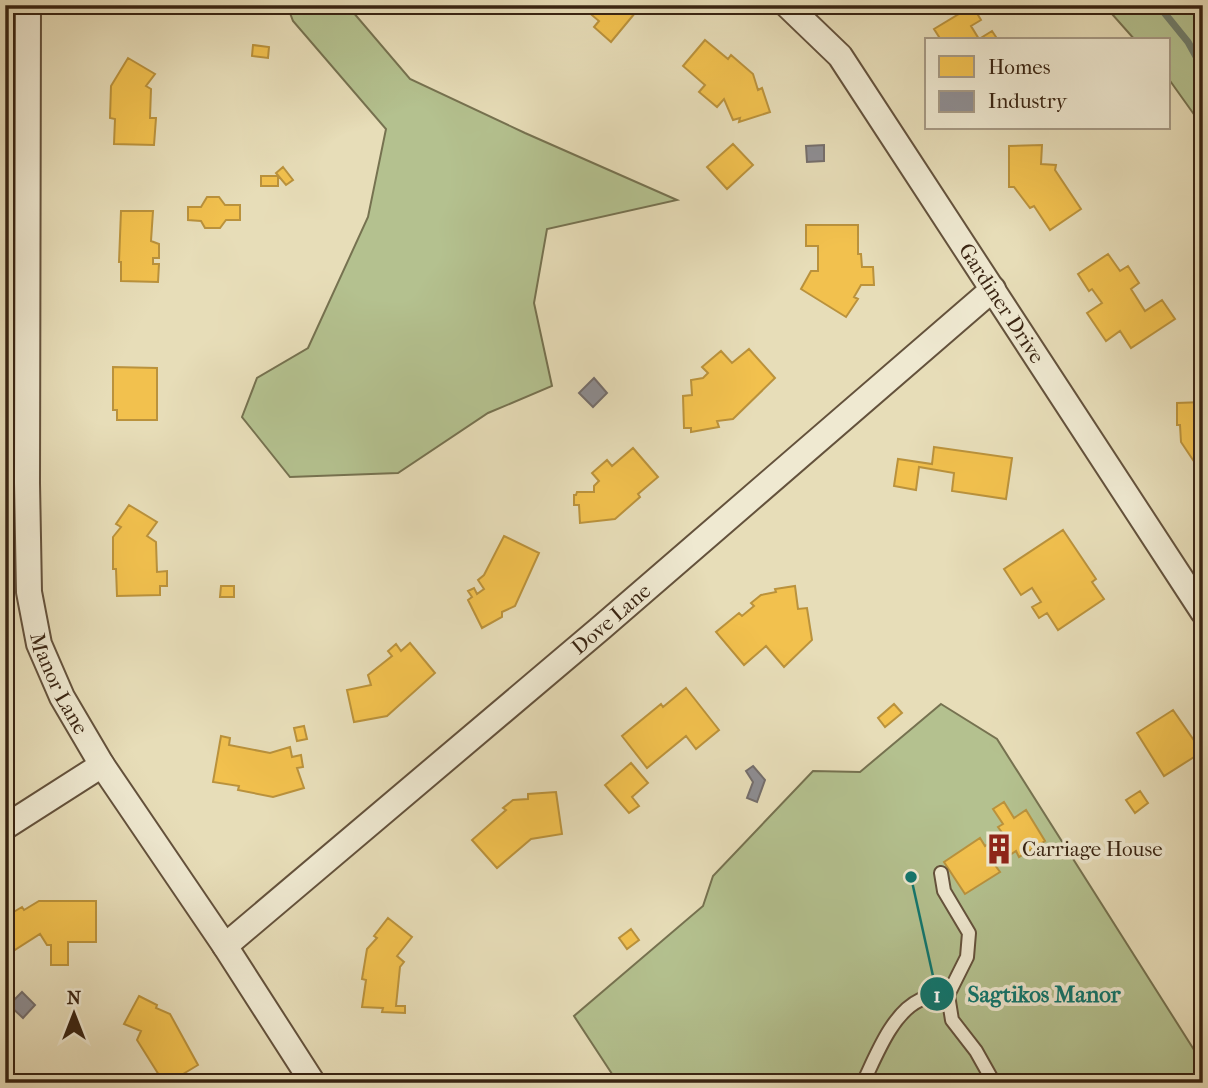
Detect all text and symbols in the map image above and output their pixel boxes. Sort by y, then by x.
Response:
legend [925,38,1170,130]
text: Homes [988,55,1051,79]
text: Industry [988,89,1068,113]
street label: Gardiner Drive [954,239,1049,368]
street label: Dove Lane [567,579,655,659]
street label: Manor Lane [25,631,93,739]
building icon: Carriage House [982,832,1016,866]
place label: Carriage House [1022,837,1163,861]
callout: Sagtikos Manor [919,972,1135,1016]
north arrow [38,979,108,1050]
text: Sagtikos Manor [968,981,1122,1008]
text: 1 [933,983,941,1007]
text: N [67,987,82,1009]

